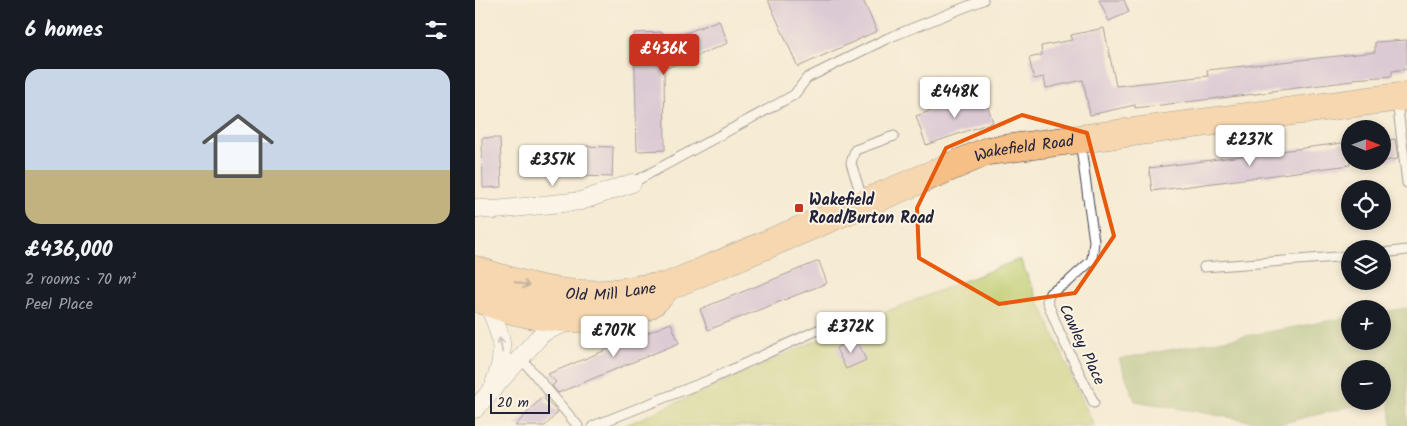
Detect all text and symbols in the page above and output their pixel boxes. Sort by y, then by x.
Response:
text: 6 homes [25,14,103,47]
icon: filters [422,16,450,44]
pin: £436K [629,34,699,76]
text: £436K [640,37,688,62]
pin: £448K [920,76,990,119]
text: £448K [931,80,979,105]
icon: home [193,101,283,191]
north arrow [1341,120,1391,170]
map controls [1341,120,1391,410]
pin: £237K [1215,124,1285,167]
text: £237K [1227,128,1273,153]
street label: Wakefield Road [970,129,1076,170]
pin: £357K [518,144,588,187]
text: £357K [530,148,576,173]
button: locate [1341,180,1391,230]
place label: Wakefield Road/Burton Road [809,188,934,231]
marker: Wakefield Road/Burton Road [793,202,805,214]
text: £436,000 [25,234,113,267]
button: layers [1341,240,1391,290]
text: 2 rooms · 70 m² [25,267,136,292]
street label: Old Mill Lane [564,276,657,308]
one-way arrow [513,280,529,290]
text: Peel Place [25,292,93,317]
street label: Cawley Place [1052,300,1111,389]
button: + [1341,300,1391,350]
pin: £372K [816,312,886,354]
text: £372K [828,315,874,340]
pin: £707K [579,316,649,358]
text: £707K [592,319,636,344]
one-way arrow [496,338,506,354]
button: − [1341,360,1391,410]
scale bar [490,391,550,414]
text: 20 m [497,392,529,414]

